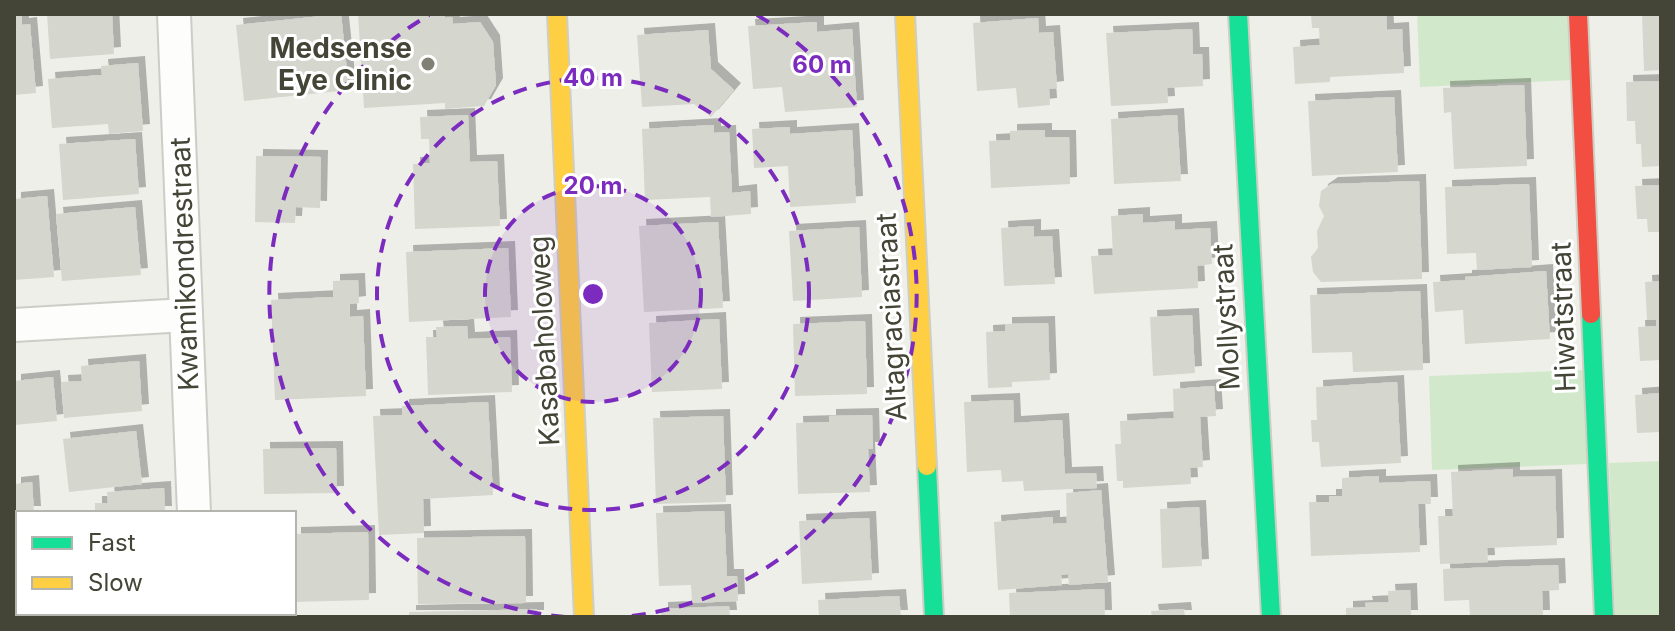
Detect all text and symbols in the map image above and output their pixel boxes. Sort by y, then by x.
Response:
place label: Medsense Eye Clinic [269,31,412,97]
text: 60 m [792,50,852,79]
marker: Medsense Eye Clinic [419,55,437,73]
text: 40 m [563,63,623,92]
street label: Kwamikondrestraat [163,137,205,391]
text: 20 m [564,171,622,200]
street label: Altagraciastraat [869,212,913,422]
street label: Kasabaholoweg [522,235,566,447]
street label: Hiwatstraat [1543,241,1583,393]
street label: Mollystraat [1205,243,1247,391]
centre of rings [579,280,607,308]
legend [16,511,296,615]
text: Fast [88,528,136,557]
text: Slow [88,568,143,597]

